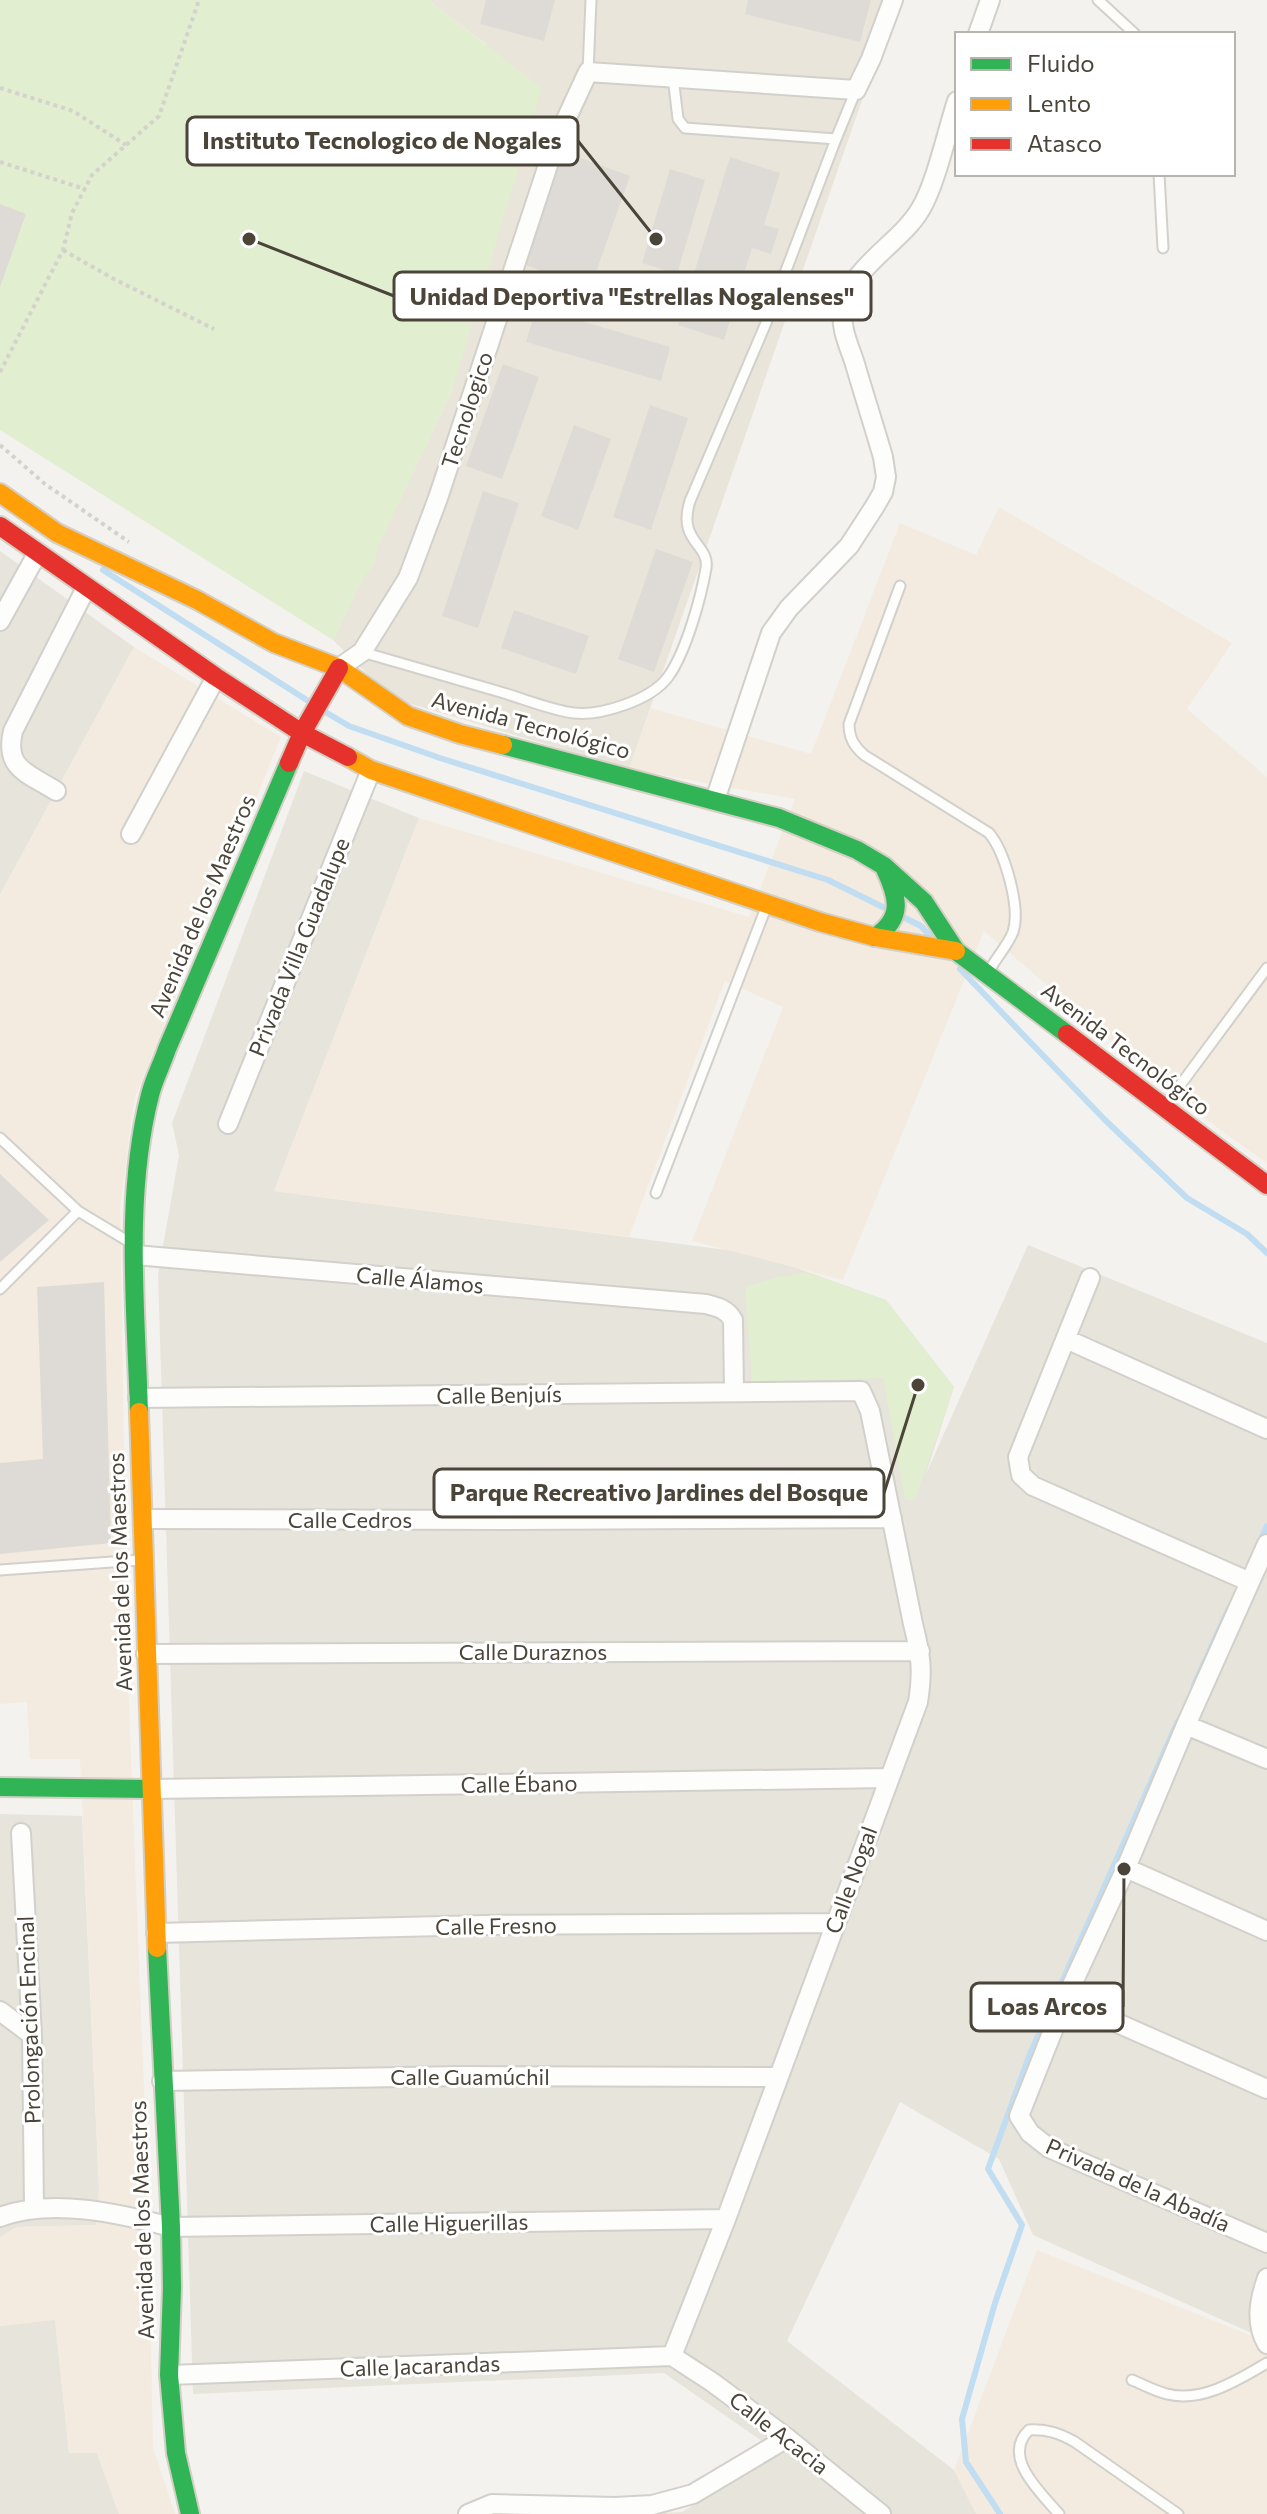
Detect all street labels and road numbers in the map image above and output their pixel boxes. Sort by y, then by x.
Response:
street label: Tecnologico [435,348,498,472]
street label: Avenida Tecnológico [429,685,633,764]
street label: Avenida de los Maestros [142,791,261,1021]
street label: Privada Villa Guadalupe [242,833,355,1060]
street label: Avenida Tecnológico [1037,976,1216,1121]
street label: Calle Álamos [355,1260,485,1299]
street label: Calle Benjuís [436,1380,562,1409]
street label: Avenida de los Maestros [102,1452,137,1692]
street label: Calle Cedros [288,1506,412,1533]
street label: Calle Duraznos [459,1638,607,1665]
street label: Calle Ébano [460,1769,578,1798]
street label: Calle Nogal [819,1823,882,1937]
street label: Calle Fresno [435,1911,557,1940]
street label: Prolongación Encinal [11,1915,46,2125]
street label: Calle Guamúchil [390,2063,550,2090]
street label: Avenida de los Maestros [124,2100,159,2340]
street label: Privada de la Abadía [1042,2132,1234,2237]
street label: Calle Higuerillas [369,2208,529,2237]
street label: Calle Jacarandas [339,2349,501,2382]
street label: Calle Acacia [724,2385,834,2480]

